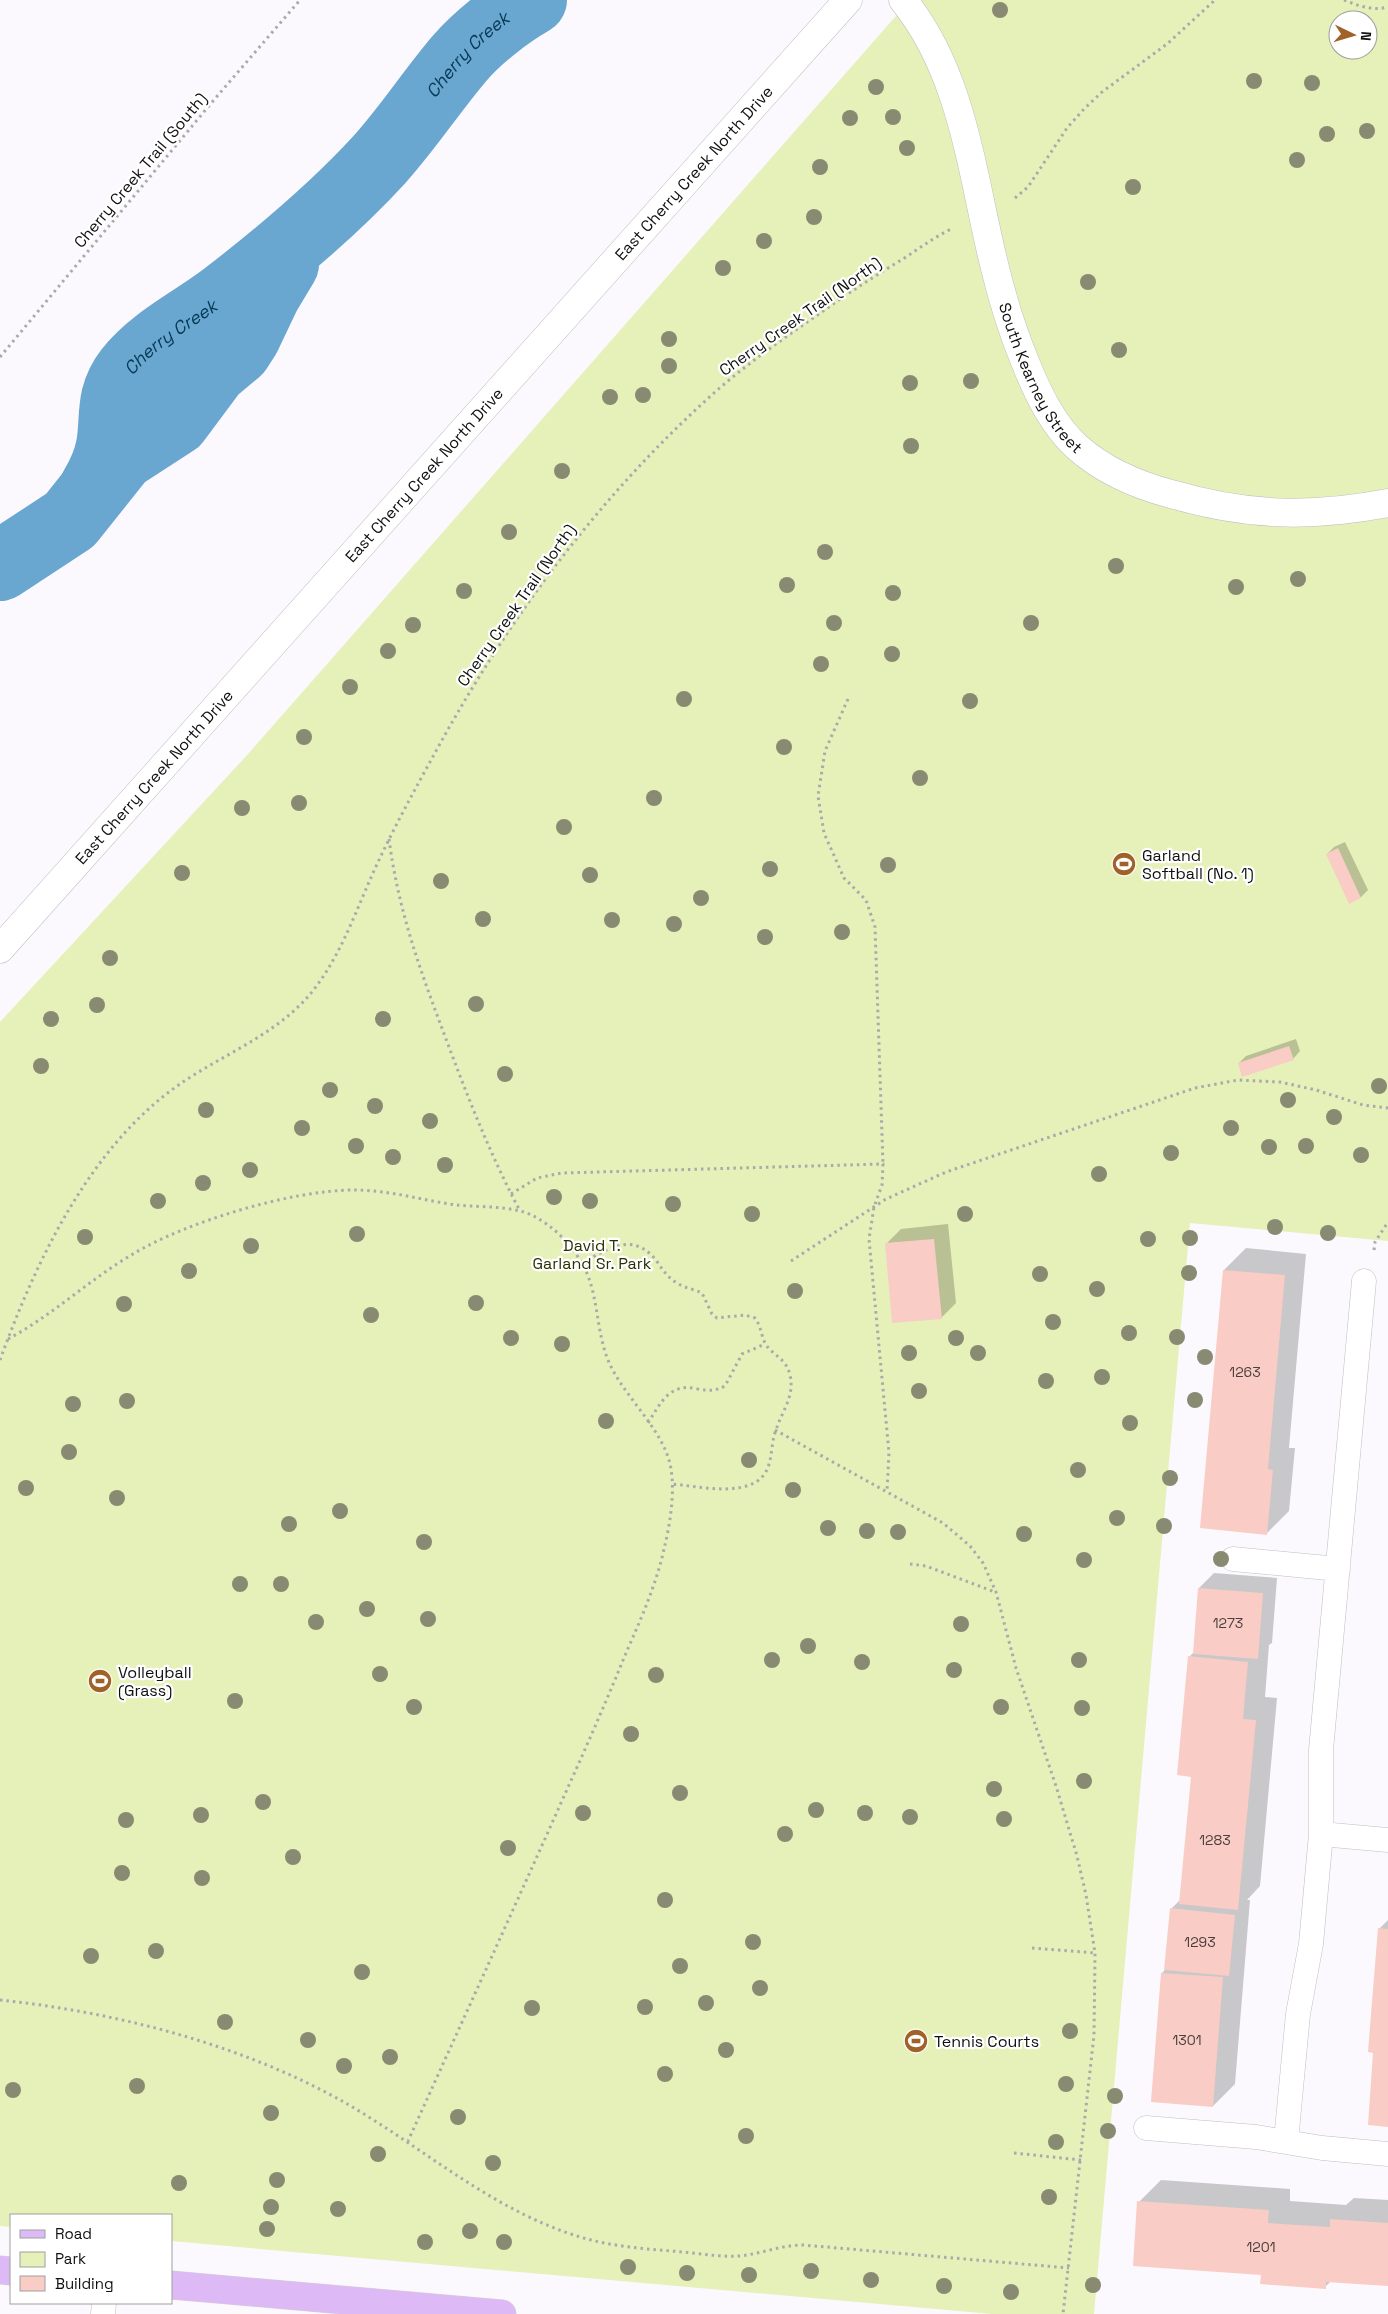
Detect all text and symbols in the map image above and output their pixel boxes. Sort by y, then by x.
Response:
water label: Cherry Creek [420,5,516,102]
north arrow [1328,10,1378,60]
text: N [1357,31,1375,42]
street label: East Cherry Creek North Drive [610,81,778,265]
street label: Cherry Creek Trail (South) [69,88,212,252]
street label: Cherry Creek Trail (North) [715,252,886,381]
water label: Cherry Creek [119,293,224,379]
street label: South Kearney Street [994,300,1087,458]
street label: East Cherry Creek North Drive [341,383,508,567]
street label: Cherry Creek Trail (North) [452,520,581,691]
street label: East Cherry Creek North Drive [71,685,238,869]
place label: Garland Softball (No. 1) [1142,845,1254,884]
sports icon: Garland Softball (No. 1) [1111,851,1137,877]
park label: David T. Garland Sr. Park [533,1235,652,1274]
house number: 1263 [1229,1363,1261,1381]
house number: 1273 [1213,1614,1243,1632]
place label: Volleyball (Grass) [118,1662,192,1701]
sports icon: Volleyball (Grass) [87,1668,113,1694]
house number: 1283 [1199,1831,1231,1849]
house number: 1293 [1184,1933,1216,1951]
sports icon: Tennis Courts [903,2028,929,2054]
place label: Tennis Courts [934,2031,1039,2052]
house number: 1301 [1172,2031,1202,2049]
legend [10,2214,172,2304]
text: Road [55,2224,92,2243]
house number: 1201 [1246,2238,1276,2256]
text: Park [55,2249,86,2268]
text: Building [55,2274,114,2293]

